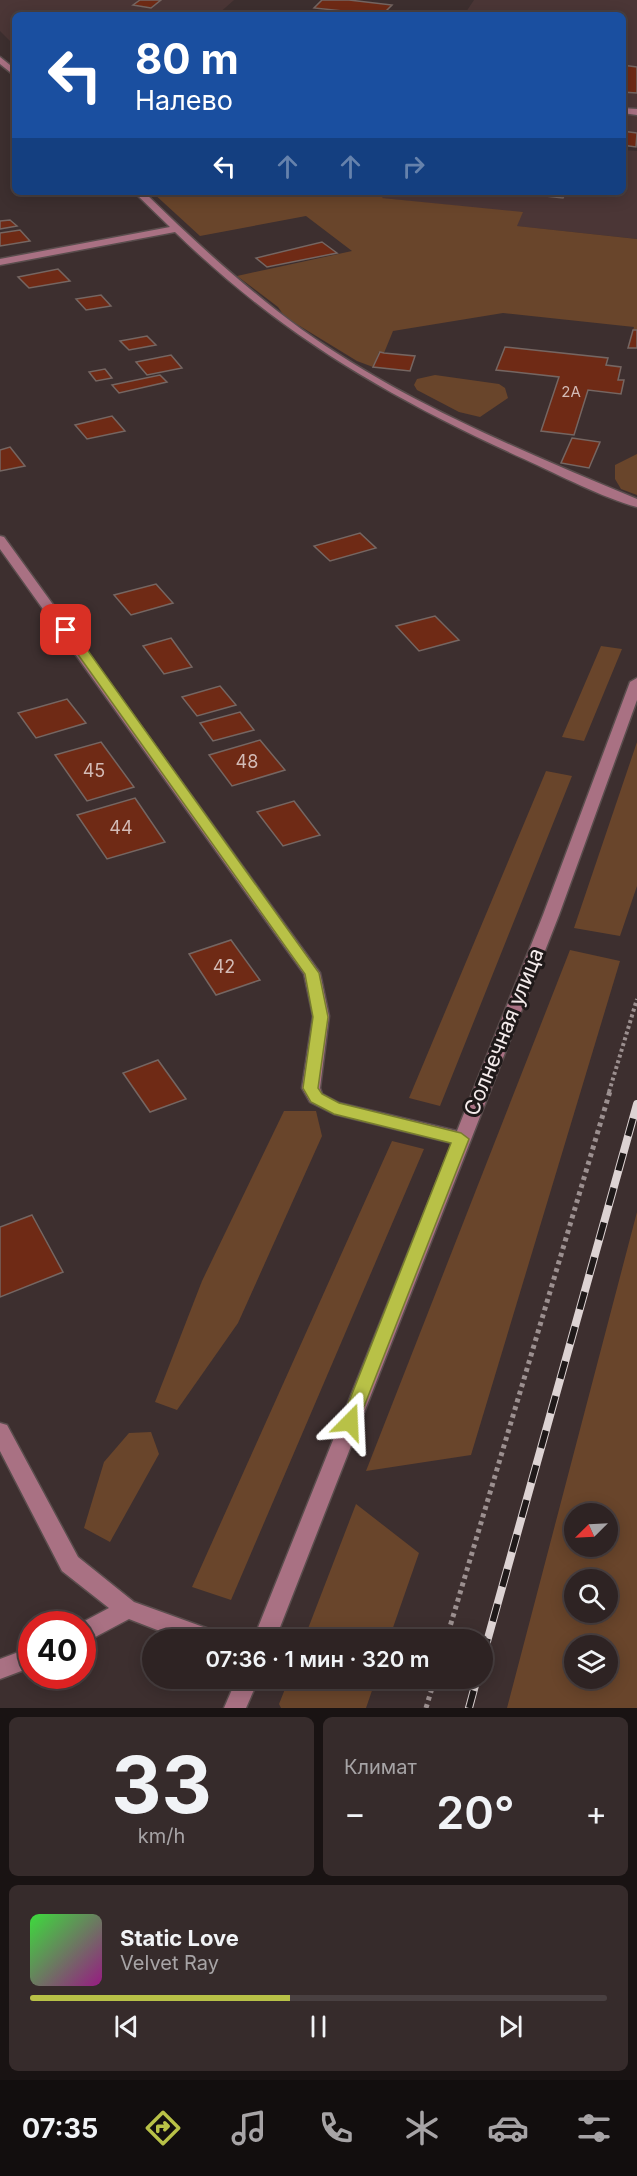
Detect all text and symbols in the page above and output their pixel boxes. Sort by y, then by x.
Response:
text: 80 m [135,33,239,84]
icon: left [36,36,114,114]
text: Налево [135,84,233,117]
icon: left [208,150,241,183]
icon: ahead [271,150,304,183]
icon: ahead [334,150,367,183]
icon: right [397,150,430,183]
house number: 2А [561,382,581,401]
pin [40,604,91,655]
icon: arrive [49,613,82,646]
house number: 48 [236,751,258,772]
house number: 45 [83,760,105,781]
house number: 44 [109,817,133,838]
street label: Солнечная улица [459,944,549,1119]
house number: 42 [213,956,235,977]
position arrow [318,1390,382,1454]
north arrow [564,1503,618,1557]
map controls [564,1503,618,1689]
button: search [564,1569,618,1623]
speed limit sign: 40 [18,1611,96,1689]
button: layers [564,1635,618,1689]
text: 07:36 · 1 мин · 320 m [205,1646,430,1672]
text: 33 [111,1737,212,1832]
text: Климат [344,1755,417,1779]
text: 20° [436,1785,515,1840]
text: − [344,1793,366,1833]
text: + [585,1793,607,1833]
text: km/h [138,1824,185,1848]
text: Static Love [120,1925,239,1951]
text: Velvet Ray [120,1951,219,1975]
icon: previous [110,2010,143,2043]
icon: pause [302,2010,335,2043]
icon: next [494,2010,527,2043]
icon: directions [142,2107,184,2149]
icon: music [228,2107,270,2149]
icon: phone [315,2107,357,2149]
icon: climate [401,2107,443,2149]
icon: car [487,2107,529,2149]
icon: filters [573,2107,615,2149]
text: 07:35 [22,2112,98,2145]

